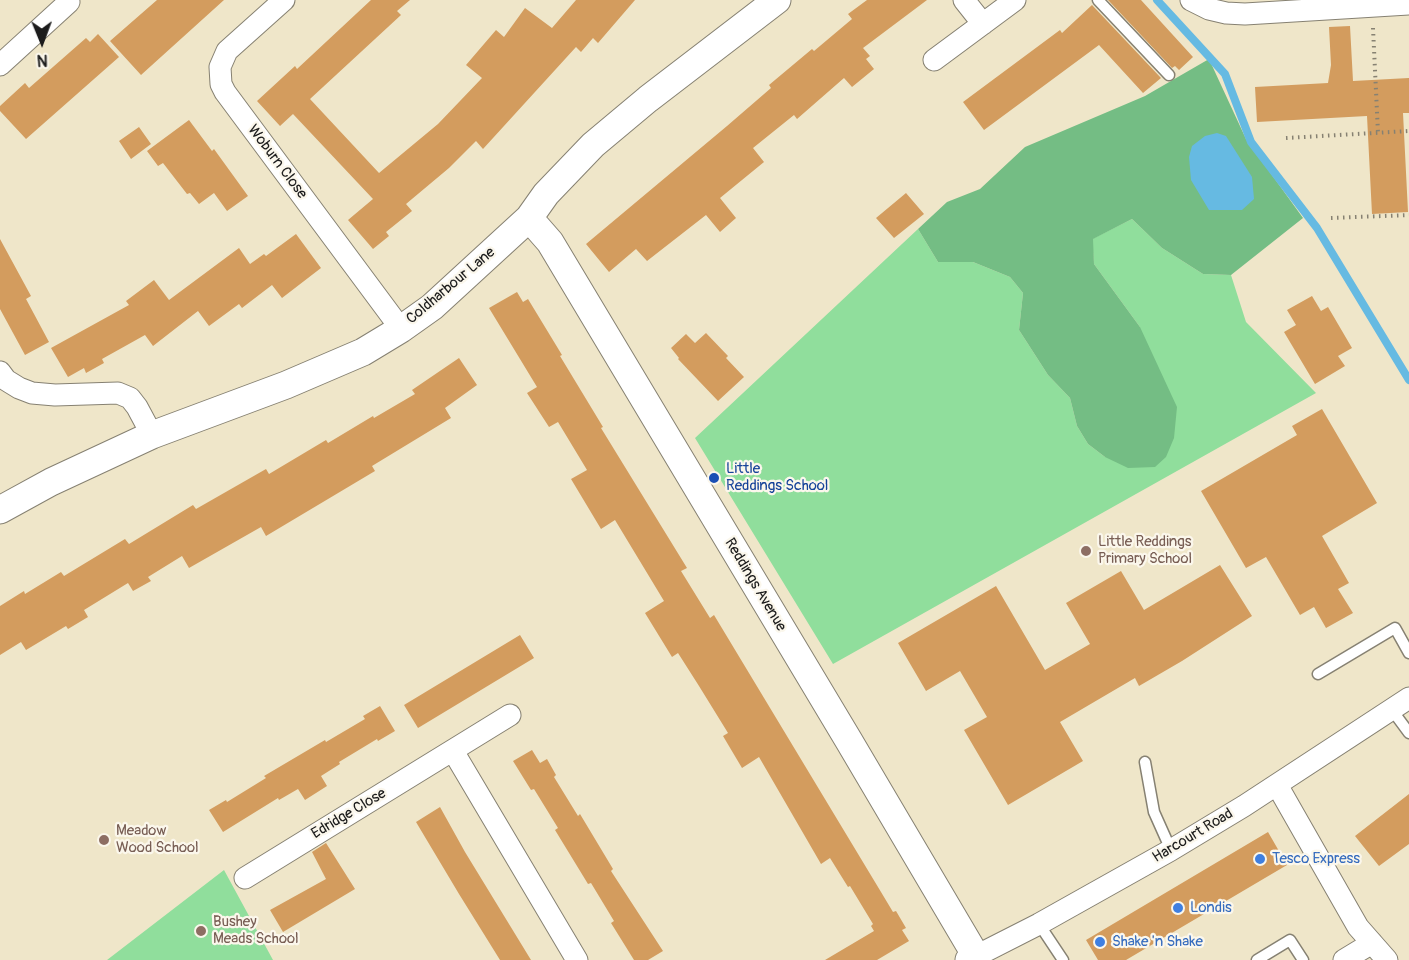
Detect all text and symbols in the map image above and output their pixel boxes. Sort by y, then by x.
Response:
north arrow [12,12,72,72]
text: N [37,50,48,70]
street label: Woburn Close [243,122,311,202]
street label: Coldharbour Lane [403,244,499,328]
place label: Little Reddings School [726,460,828,495]
marker: Little Reddings School [707,471,721,485]
place label: Little Reddings Primary School [1098,533,1192,568]
street label: Reddings Avenue [720,535,790,635]
marker: Little Reddings Primary School [1079,544,1093,558]
street label: Edridge Close [309,785,389,843]
street label: Harcourt Road [1149,805,1237,867]
place label: Meadow Wood School [116,822,199,857]
marker: Meadow Wood School [97,833,111,847]
place label: Tesco Express [1272,850,1360,868]
marker: Tesco Express [1253,852,1267,866]
place label: Londis [1190,899,1232,917]
marker: Londis [1171,901,1185,915]
place label: Bushey Meads School [213,913,299,948]
marker: Bushey Meads School [194,924,208,938]
place label: Shake 'n Shake [1112,933,1203,951]
marker: Shake 'n Shake [1093,935,1107,949]

